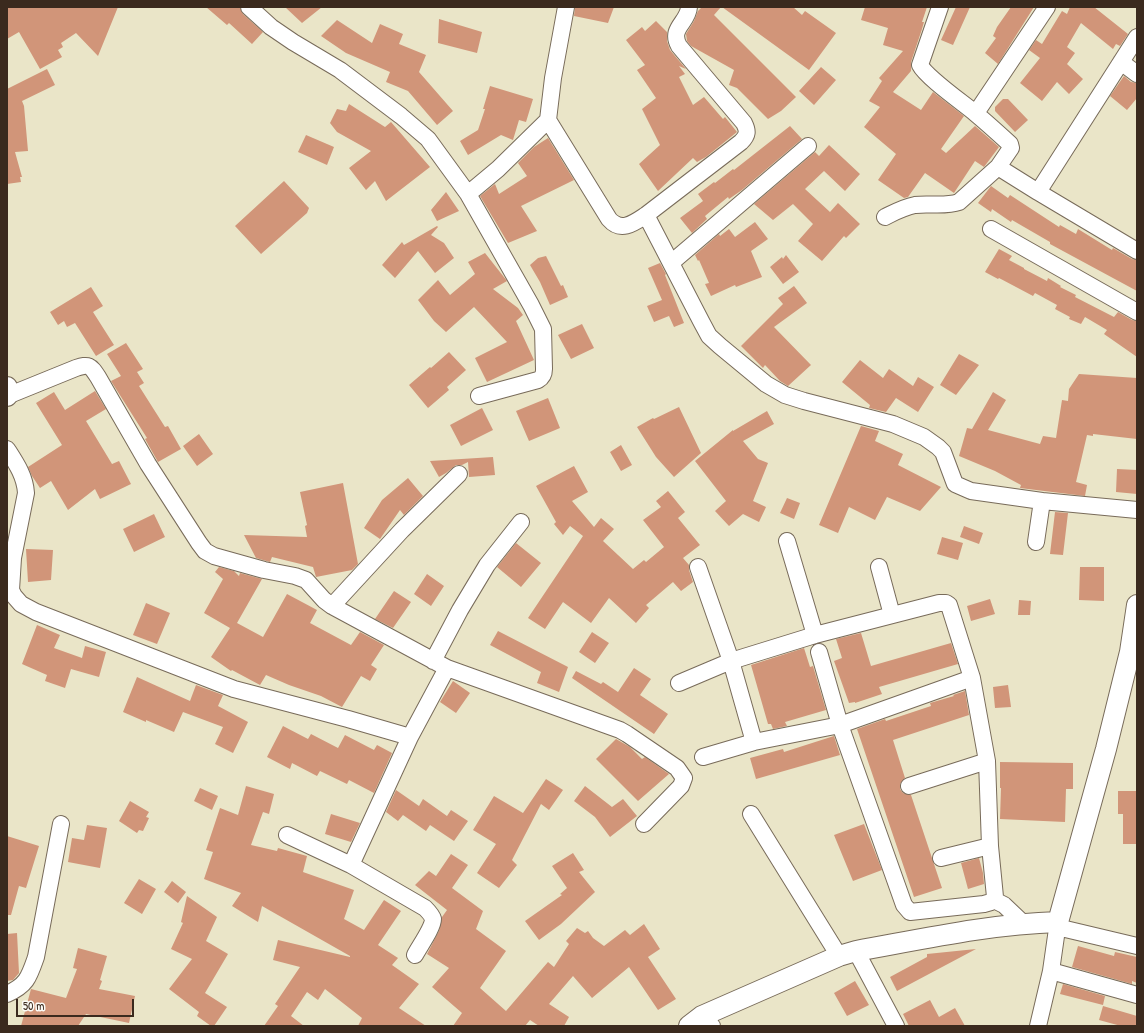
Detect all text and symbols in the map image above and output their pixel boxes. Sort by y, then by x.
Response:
scale bar [18,991,136,1017]
text: 50 m [23,997,44,1014]

